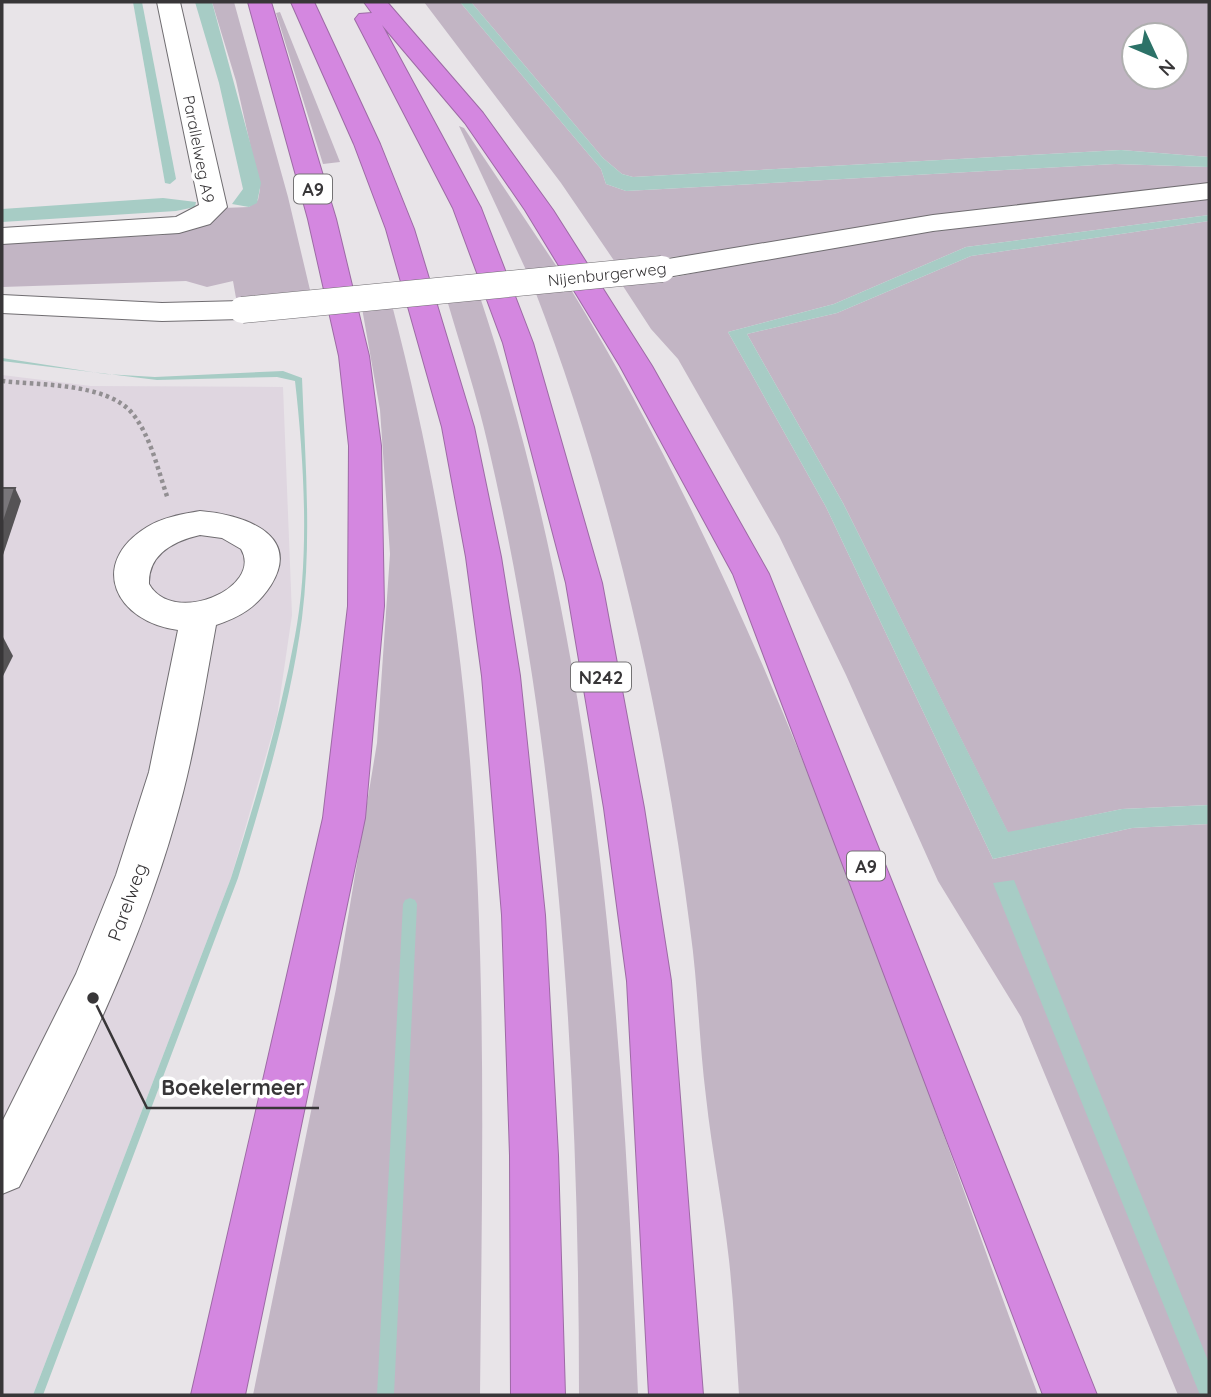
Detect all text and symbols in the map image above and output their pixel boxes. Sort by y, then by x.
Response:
north arrow [1120,21,1190,91]
text: N [1154,54,1181,81]
street label: Parallelweg A9 [179,94,219,205]
road number: A9 [294,174,332,204]
street label: Nijenburgerweg [547,258,667,290]
road number: N242 [571,662,631,692]
road number: A9 [847,852,885,880]
street label: Parelweg [102,860,152,944]
callout: Boekelermeer [147,1066,319,1108]
text: Boekelermeer [161,1074,305,1100]

